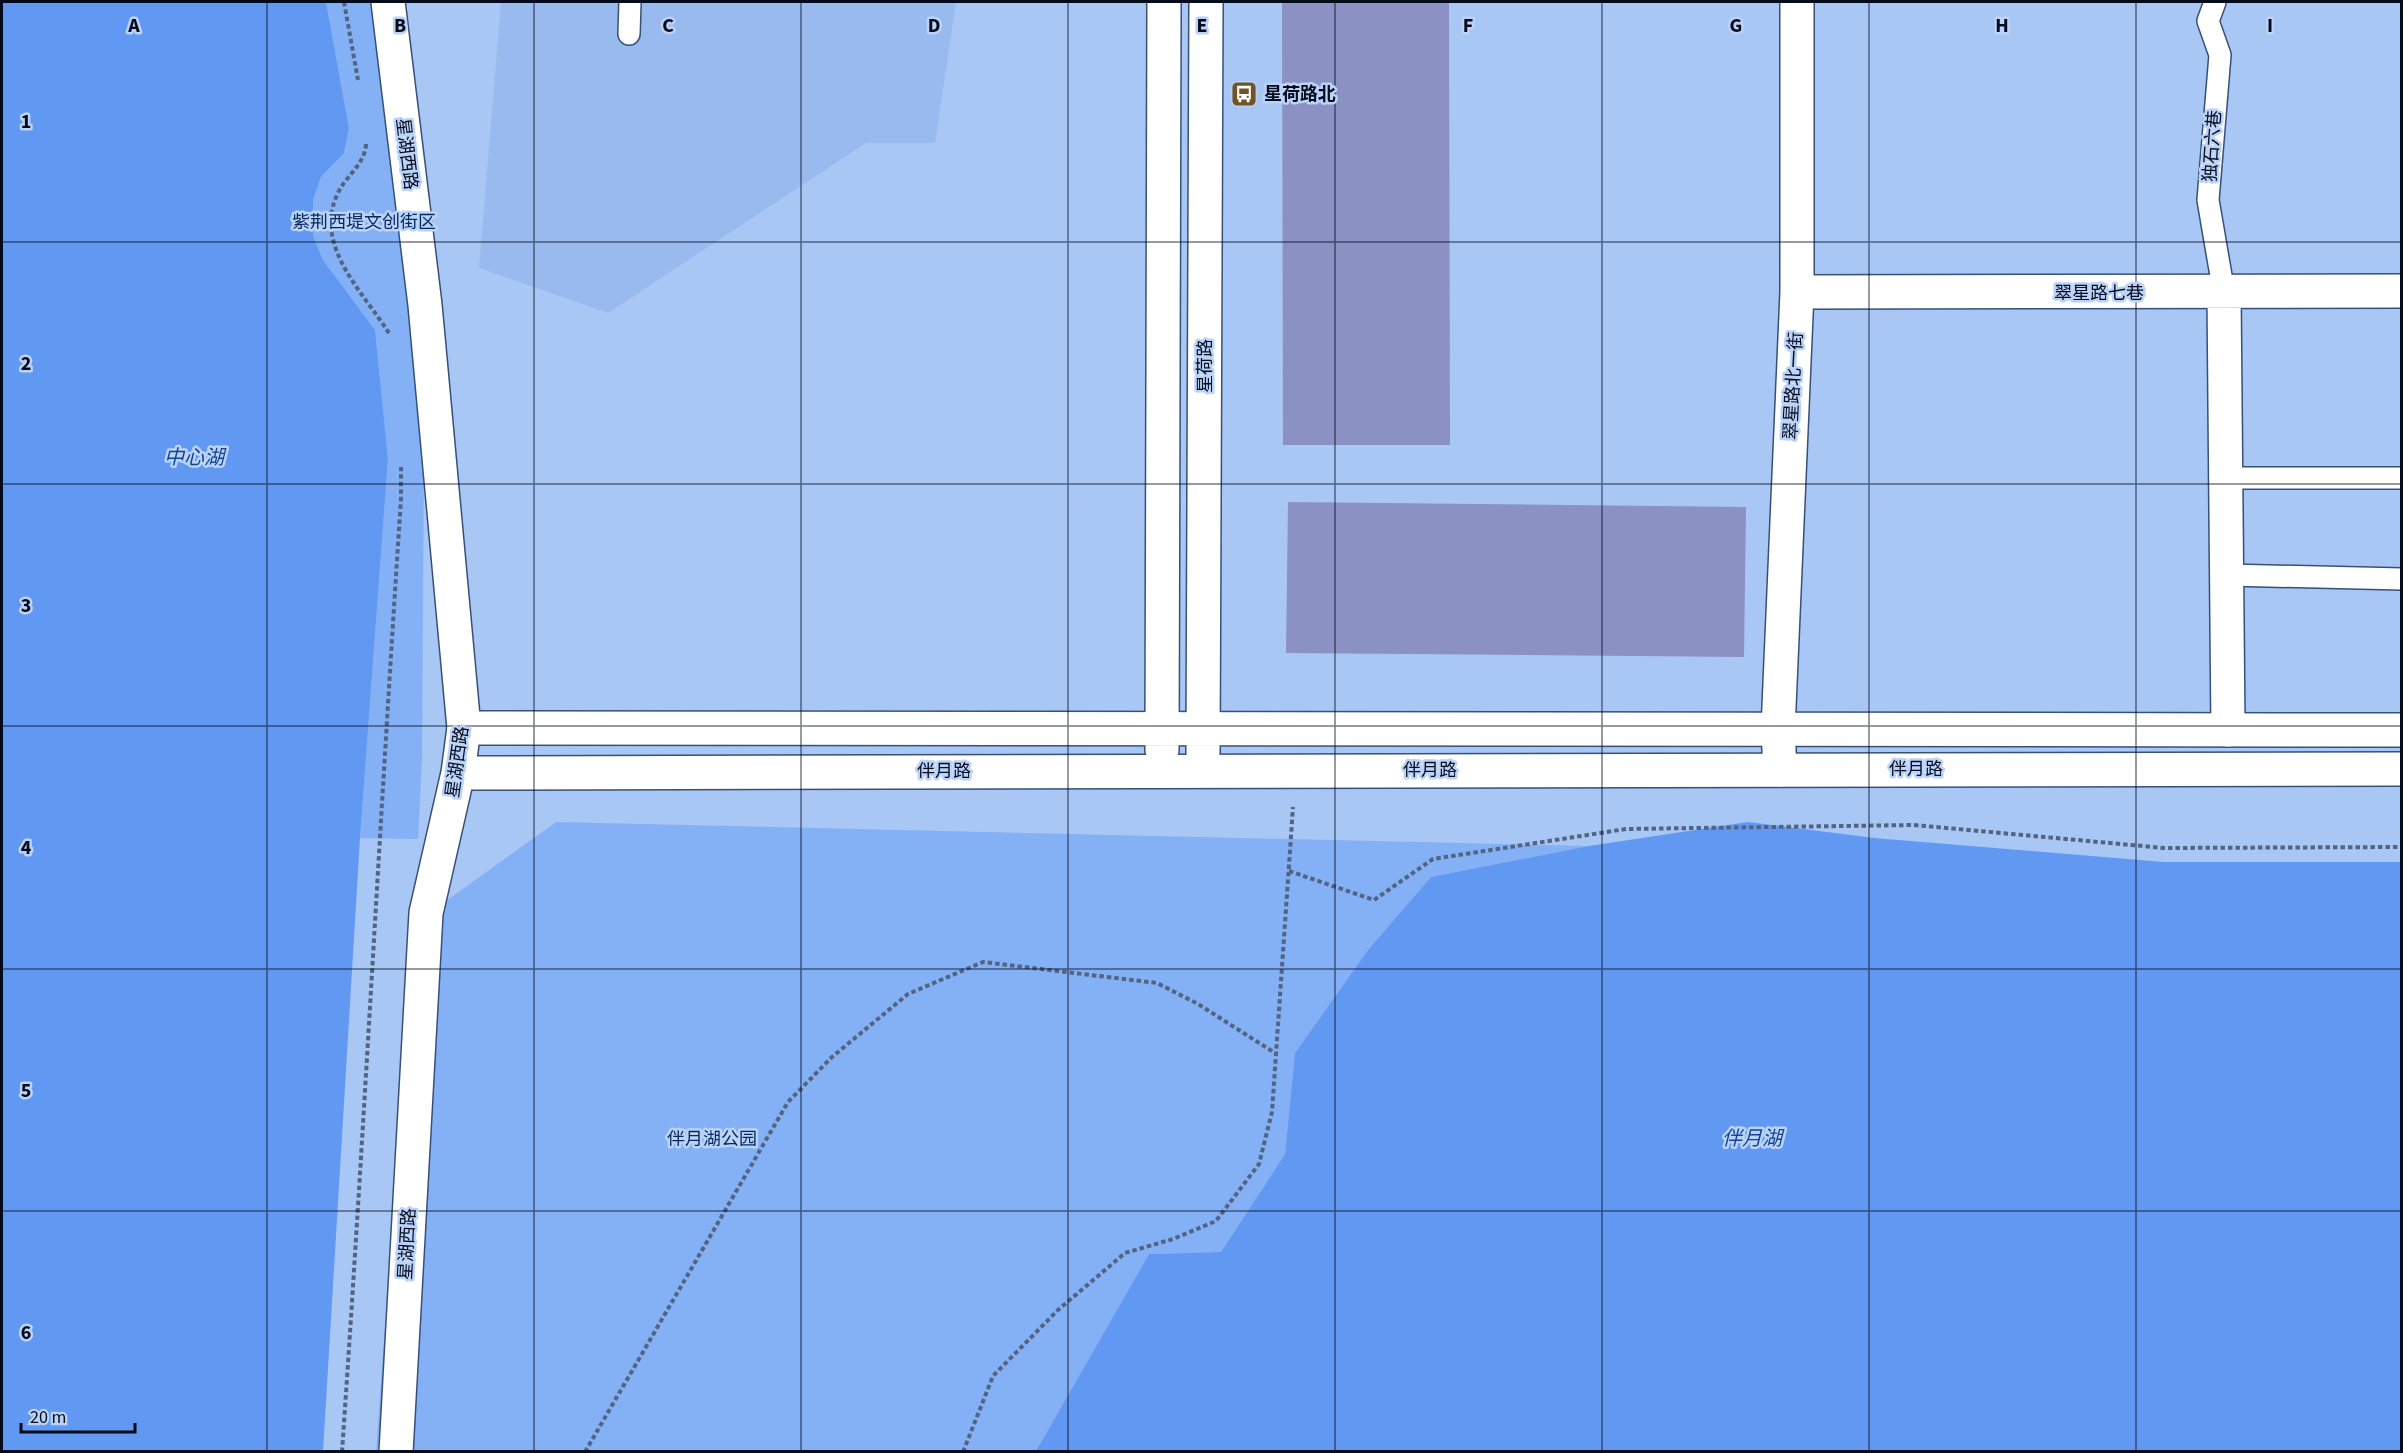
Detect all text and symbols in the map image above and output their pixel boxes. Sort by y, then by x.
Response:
text: A [127,12,140,40]
text: B [394,12,406,40]
text: C [662,12,674,40]
text: D [928,12,940,40]
text: E [1197,12,1207,40]
text: F [1463,12,1473,40]
text: G [1730,12,1742,40]
text: H [1995,12,2009,40]
text: I [2267,12,2273,40]
bus stop icon: 星荷路北 [1229,79,1259,109]
place label: 星荷路北 [1264,82,1336,107]
text: 1 [21,108,31,136]
street label: 独石六巷 [2198,109,2227,183]
street label: 星湖西路 [390,117,423,191]
park label: 紫荆西堤文创街区 [292,210,436,235]
street label: 翠星路七巷 [2054,281,2144,306]
street label: 翠星路北一街 [1778,331,1809,441]
street label: 星荷路 [1193,339,1218,393]
text: 2 [21,350,31,378]
water label: 中心湖 [164,444,227,472]
text: 3 [21,592,31,620]
street label: 星湖西路 [440,725,475,799]
street label: 伴月路 [1889,757,1943,782]
street label: 伴月路 [1403,758,1457,783]
street label: 伴月路 [917,759,971,784]
text: 4 [21,834,32,862]
text: 5 [21,1077,31,1105]
water label: 伴月湖 [1722,1125,1785,1153]
park label: 伴月湖公园 [667,1127,757,1152]
street label: 星湖西路 [393,1207,422,1281]
text: 6 [21,1319,31,1347]
scale bar [21,1396,135,1434]
text: 20 m [30,1405,66,1430]

